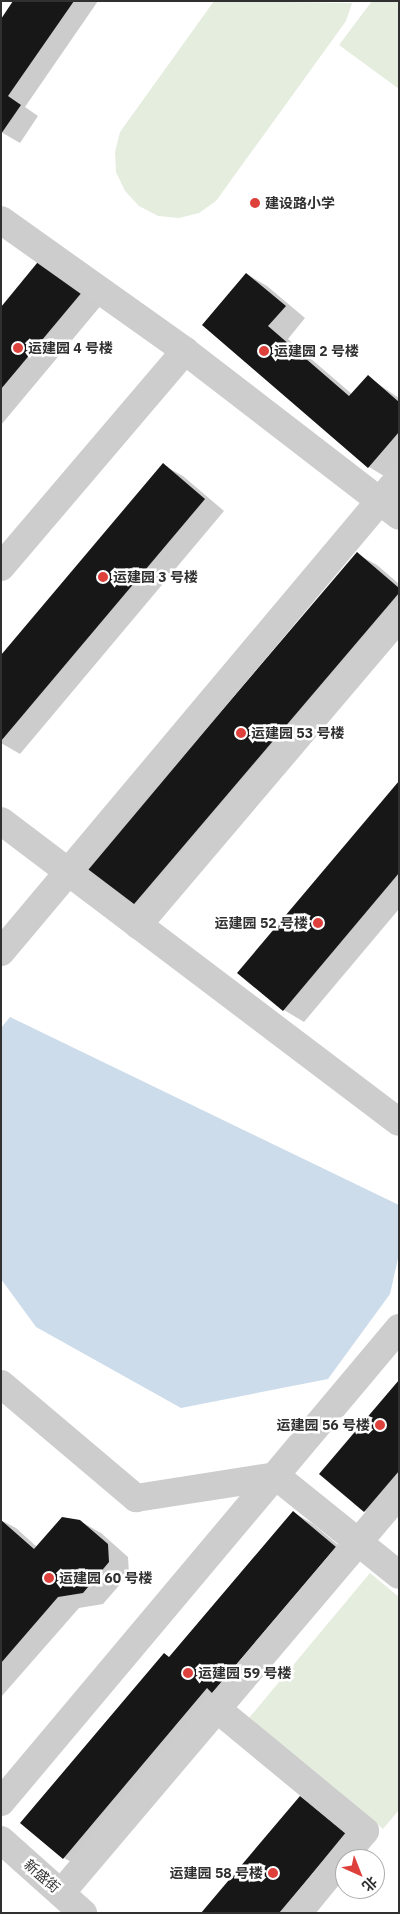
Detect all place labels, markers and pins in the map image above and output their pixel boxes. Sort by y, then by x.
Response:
place label: 建设路小学 [265,195,335,211]
marker: 建设路小学 [249,197,261,209]
place label: 运建园 4 号楼 [28,340,113,356]
marker: 运建园 4 号楼 [12,342,24,354]
place label: 运建园 2 号楼 [274,343,359,359]
marker: 运建园 2 号楼 [258,345,270,357]
place label: 运建园 3 号楼 [113,569,198,585]
marker: 运建园 3 号楼 [97,571,109,583]
place label: 运建园 53 号楼 [251,725,344,741]
marker: 运建园 53 号楼 [235,727,247,739]
place label: 运建园 52 号楼 [215,915,308,931]
marker: 运建园 52 号楼 [312,917,324,929]
place label: 运建园 56 号楼 [277,1417,370,1433]
marker: 运建园 56 号楼 [374,1419,386,1431]
place label: 运建园 60 号楼 [59,1570,152,1586]
marker: 运建园 60 号楼 [43,1572,55,1584]
place label: 运建园 59 号楼 [198,1665,291,1681]
marker: 运建园 59 号楼 [182,1667,194,1679]
place label: 运建园 58 号楼 [170,1865,263,1881]
marker: 运建园 58 号楼 [267,1867,279,1879]

